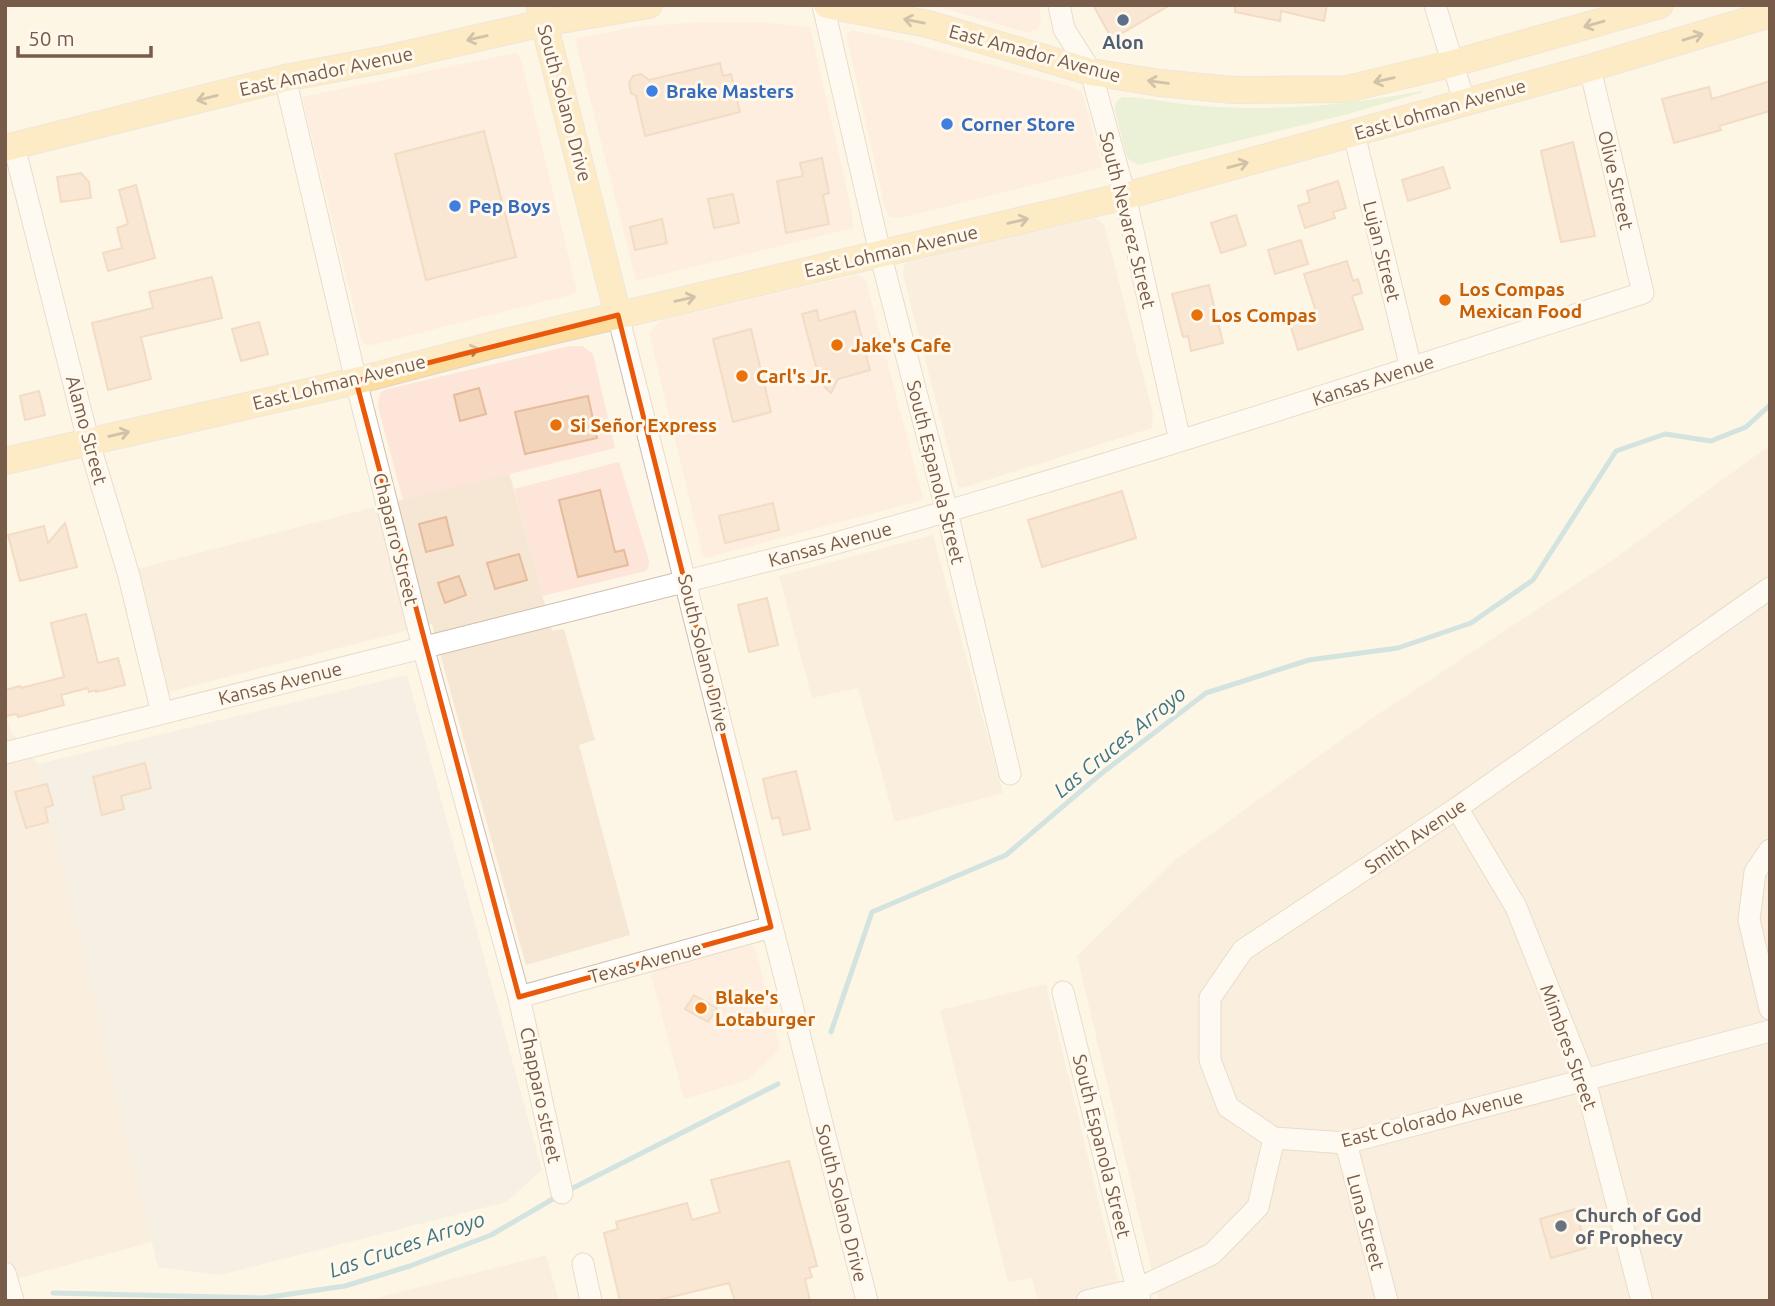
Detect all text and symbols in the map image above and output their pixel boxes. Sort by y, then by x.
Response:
marker: Alon [1115,12,1131,28]
scale bar [18,14,150,58]
one-way arrow [903,14,926,27]
one-way arrow [1584,18,1606,31]
street label: East Amador Avenue [947,19,1123,87]
street label: South Solano Drive [533,22,597,184]
text: 50 m [28,26,75,50]
one-way arrow [1681,29,1703,42]
place label: Alon [1102,31,1144,53]
one-way arrow [466,32,489,45]
street label: East Amador Avenue [237,42,415,100]
one-way arrow [1373,73,1396,87]
street label: East Lohman Avenue [1352,74,1528,144]
one-way arrow [1147,76,1170,89]
place label: Brake Masters [666,80,794,102]
marker: Brake Masters [644,83,660,99]
one-way arrow [196,92,219,105]
place label: Corner Store [961,113,1075,135]
marker: Corner Store [939,116,955,132]
street label: Olive Street [1594,128,1638,232]
street label: South Nevarez Street [1095,129,1161,311]
one-way arrow [1226,158,1249,171]
place label: Pep Boys [469,195,550,217]
marker: Pep Boys [447,198,463,214]
street label: Lujan Street [1359,198,1405,304]
one-way arrow [1006,214,1029,227]
street label: East Lohman Avenue [802,220,980,282]
place label: Los Compas Mexican Food [1459,278,1582,322]
one-way arrow [673,292,696,305]
marker: Los Compas Mexican Food [1437,292,1453,308]
place label: Los Compas [1211,304,1317,326]
marker: Los Compas [1189,307,1205,323]
place label: Jake's Cafe [851,334,952,356]
marker: Jake's Cafe [829,337,845,353]
one-way arrow [457,344,480,357]
street label: East Lohman Avenue [250,350,428,414]
street label: Kansas Avenue [1309,350,1437,410]
place label: Carl's Jr. [756,365,832,387]
marker: Carl's Jr. [734,368,750,384]
street label: Alamo Street [62,373,112,487]
street label: South Espanola Street [903,378,970,567]
place label: Si Señor Express [570,414,717,436]
marker: Si Señor Express [548,417,564,433]
one-way arrow [107,426,130,440]
street label: Chaparro Street [369,470,423,608]
street label: Kansas Avenue [766,517,894,571]
street label: South Solano Drive [674,572,734,734]
street label: Kansas Avenue [216,657,344,709]
water label: Las Cruces Arroyo [1049,681,1190,802]
street label: Smith Avenue [1360,794,1470,878]
street label: Texas Avenue [586,936,704,988]
street label: Mimbres Street [1536,981,1602,1113]
place label: Blake's Lotaburger [715,986,815,1030]
marker: Blake's Lotaburger [693,1000,709,1016]
street label: Chapparo street [516,1025,566,1165]
street label: South Espanola Street [1069,1052,1136,1241]
street label: East Colorado Avenue [1339,1085,1525,1151]
street label: South Solano Drive [812,1122,872,1284]
street label: Luna Street [1343,1172,1390,1273]
place label: Church of God of Prophecy [1575,1204,1702,1248]
water label: Las Cruces Arroyo [326,1206,488,1282]
marker: Church of God of Prophecy [1553,1218,1569,1234]

